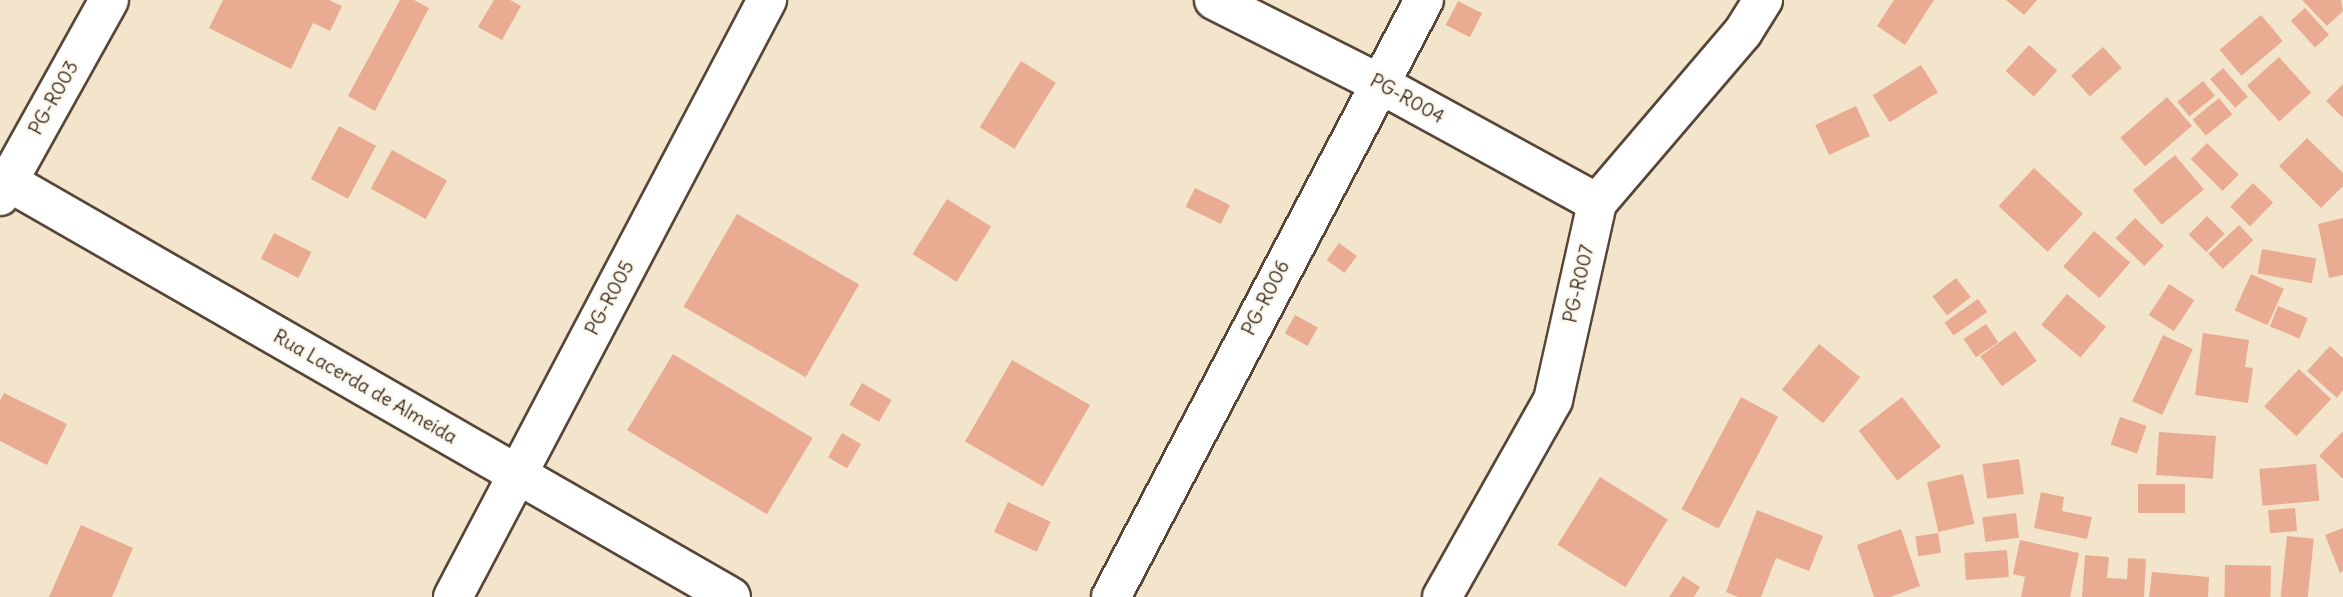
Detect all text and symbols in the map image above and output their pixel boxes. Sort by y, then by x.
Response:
street label: PG-R003 [24,57,84,139]
street label: PG-R004 [1366,69,1448,129]
street label: PG-R007 [1559,243,1599,325]
street label: PG-R005 [581,257,639,339]
street label: PG-R006 [1237,257,1295,339]
street label: Rua Lacerda de Almeida [269,325,461,449]

